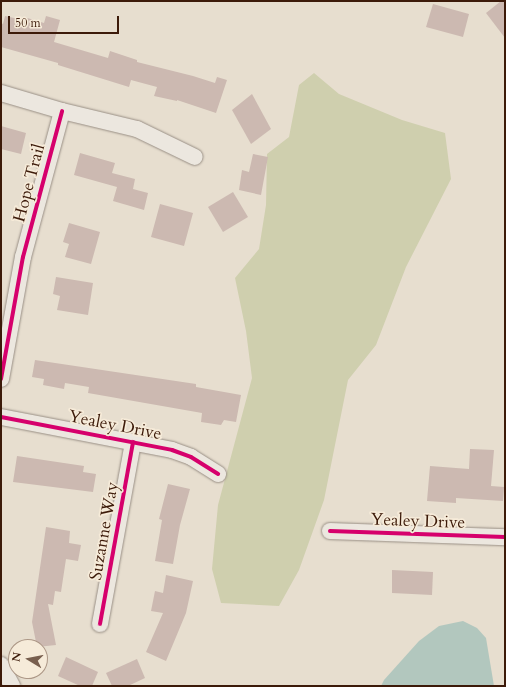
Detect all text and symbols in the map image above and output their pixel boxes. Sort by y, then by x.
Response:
scale bar [10,8,121,34]
text: 50 m [15,15,41,31]
street label: Hope Trail [9,142,49,224]
street label: Yealey Drive [67,406,163,444]
street label: Suzanne Way [85,480,123,582]
street label: Yealey Drive [370,509,466,533]
north arrow [8,639,48,679]
text: N [8,651,25,663]

